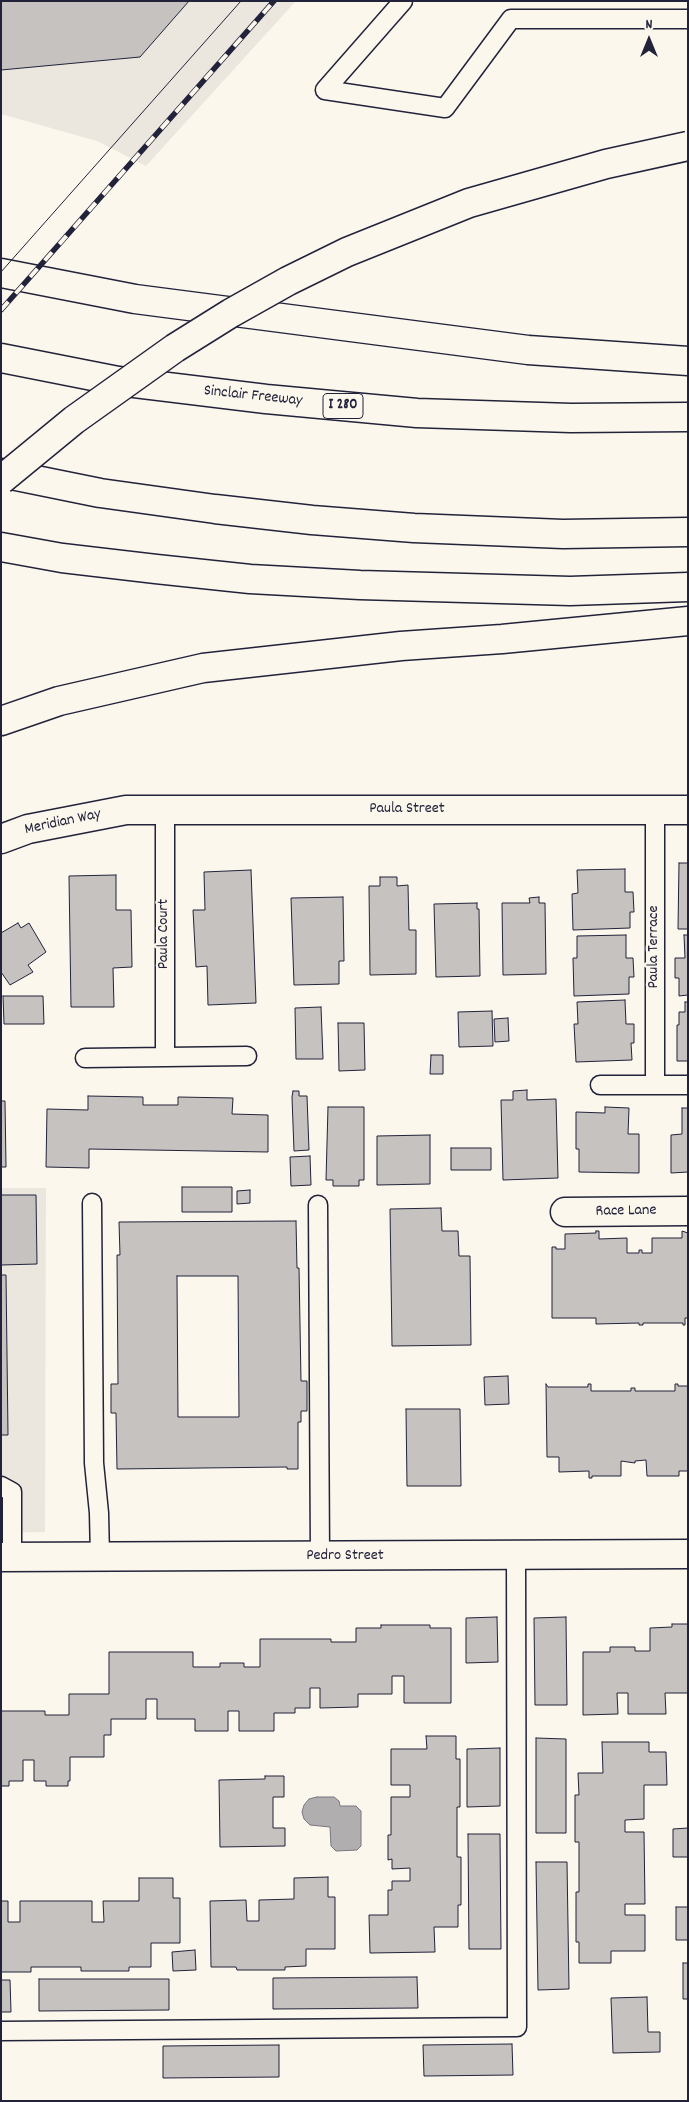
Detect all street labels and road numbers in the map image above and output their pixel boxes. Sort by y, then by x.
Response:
street label: Sinclair Freeway [203,382,303,412]
road number: I 280 [323,394,363,418]
street label: Paula Street [369,800,445,820]
street label: Meridian Way [23,806,103,840]
street label: Paula Court [155,899,175,969]
street label: Paula Terrace [645,906,665,988]
street label: Race Lane [595,1202,657,1222]
street label: Pedro Street [306,1547,384,1567]

